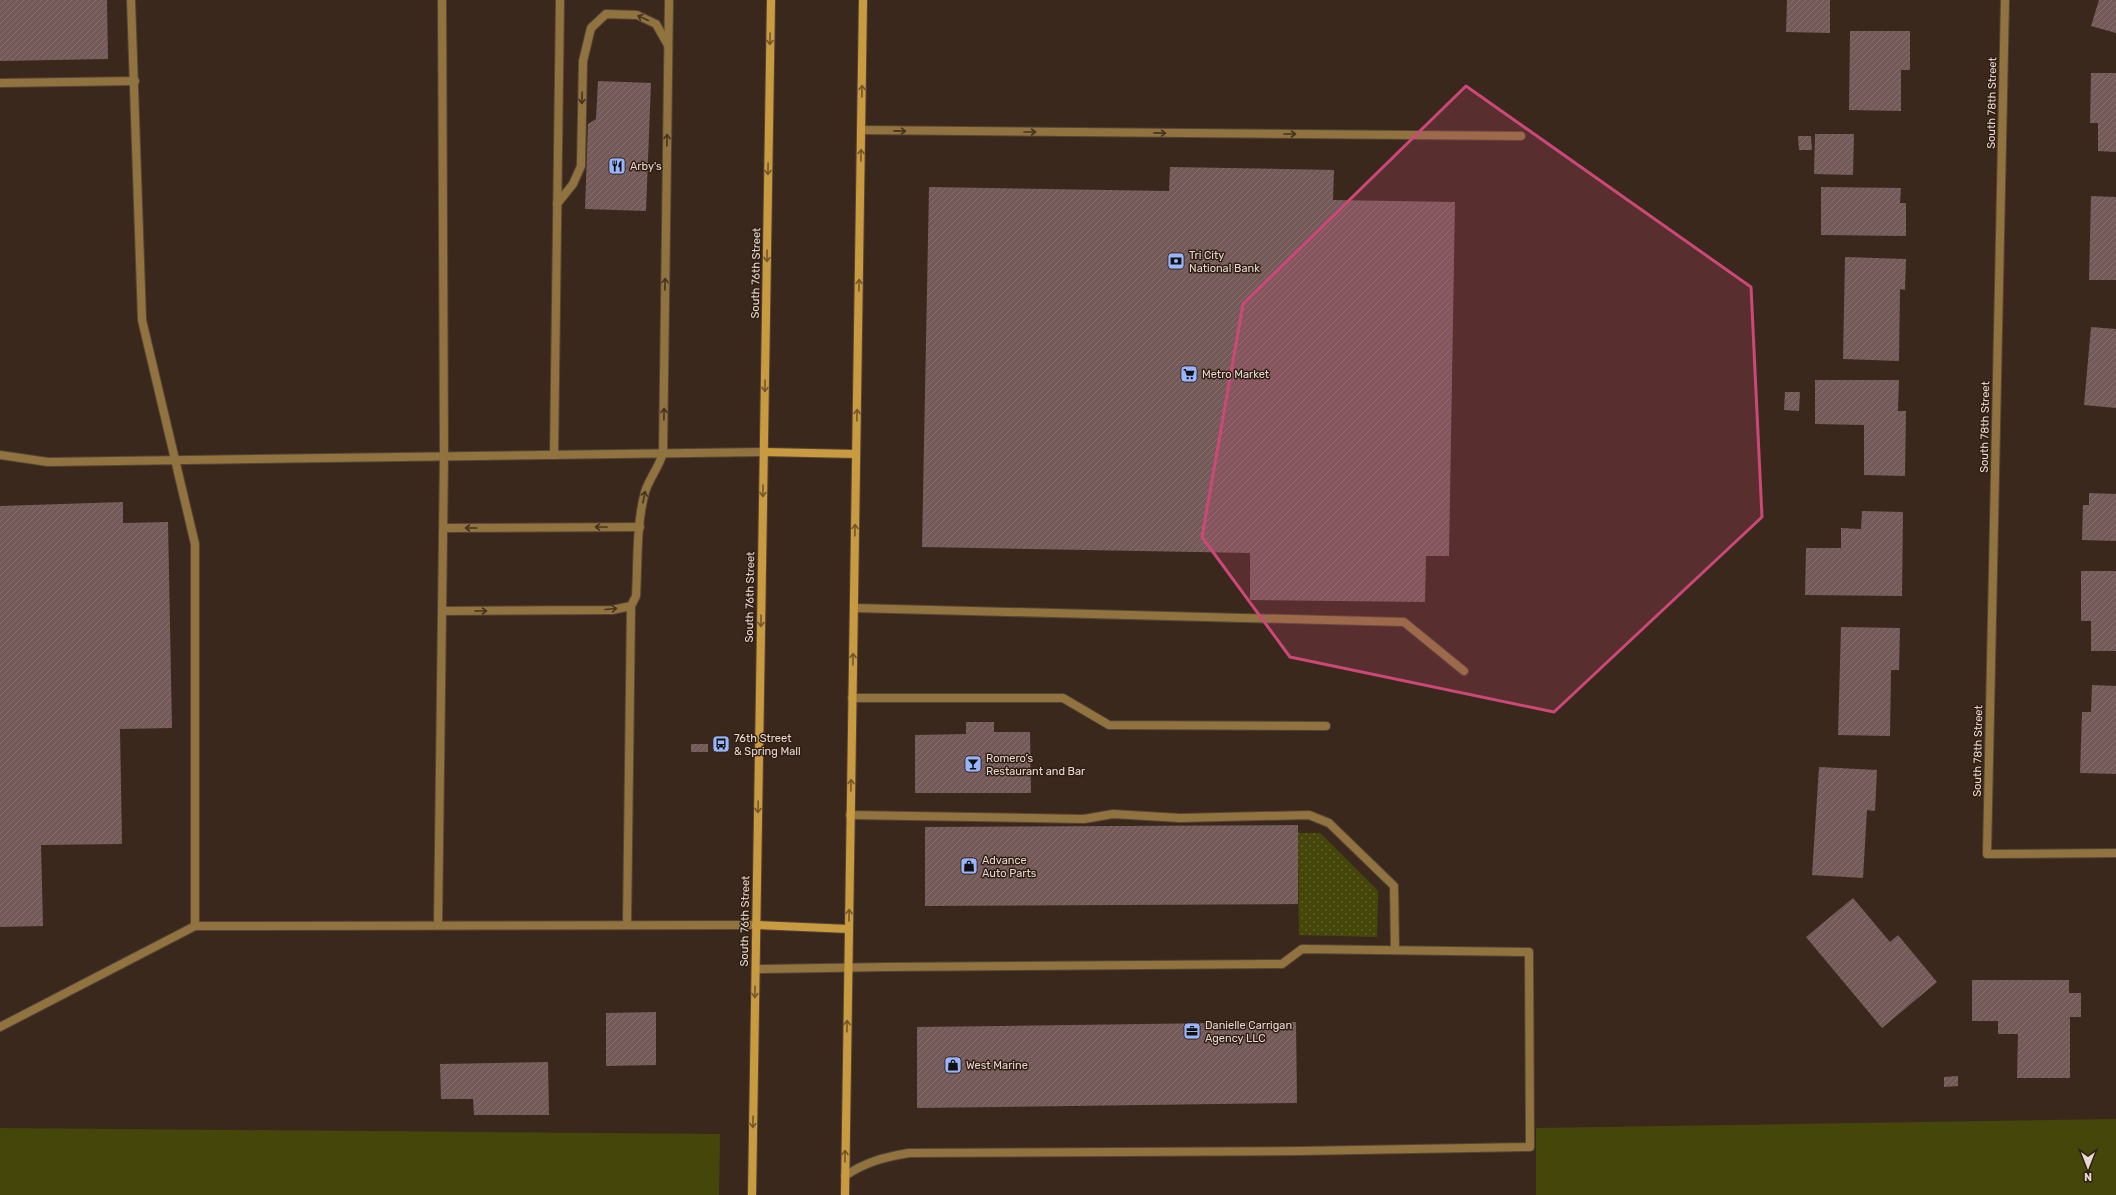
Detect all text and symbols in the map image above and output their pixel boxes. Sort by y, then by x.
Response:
one-way arrow [638,14,650,21]
one-way arrow [766,32,774,45]
street label: South 78th Street [1985,56,1999,149]
one-way arrow [858,85,866,98]
one-way arrow [579,91,586,104]
one-way arrow [893,127,906,135]
one-way arrow [1023,128,1036,136]
one-way arrow [1153,129,1166,137]
one-way arrow [1283,130,1296,138]
one-way arrow [663,134,671,147]
one-way arrow [857,149,865,162]
restaurant icon: Arby's [607,156,627,176]
place label: Arby's [630,160,662,173]
one-way arrow [764,162,772,175]
street label: South 76th Street [749,227,763,319]
one-way arrow [763,249,771,262]
place label: Tri City National Bank [1189,249,1260,275]
bank icon: Tri City National Bank [1166,251,1186,271]
one-way arrow [661,278,669,291]
one-way arrow [855,279,863,292]
supermarket icon: Metro Market [1179,364,1199,384]
place label: Metro Market [1202,368,1270,381]
one-way arrow [761,379,769,392]
street label: South 78th Street [1978,380,1992,473]
one-way arrow [660,408,667,421]
one-way arrow [853,409,861,422]
one-way arrow [759,484,767,497]
one-way arrow [641,491,649,504]
one-way arrow [595,523,608,531]
one-way arrow [465,524,478,532]
one-way arrow [851,524,859,537]
street label: South 76th Street [743,551,757,643]
one-way arrow [604,606,617,613]
one-way arrow [474,607,487,615]
one-way arrow [757,614,765,627]
one-way arrow [849,653,857,666]
street label: South 78th Street [1971,704,1985,797]
place label: 76th Street & Spring Mall [734,732,801,758]
bus stop icon: 76th Street & Spring Mall [711,734,731,754]
place label: Romero’s Restaurant and Bar [986,752,1086,778]
bar icon: Romero’s Restaurant and Bar [963,754,983,774]
one-way arrow [847,779,855,792]
one-way arrow [754,800,762,813]
place label: Advance Auto Parts [982,854,1037,880]
shop icon: Advance Auto Parts [959,856,979,876]
street label: South 76th Street [738,875,752,967]
one-way arrow [845,909,853,922]
one-way arrow [752,985,759,998]
place label: Danielle Carrigan Agency LLC [1205,1019,1292,1045]
one-way arrow [843,1020,851,1033]
office icon: Danielle Carrigan Agency LLC [1182,1021,1202,1041]
shop icon: West Marine [943,1055,963,1075]
place label: West Marine [966,1059,1028,1072]
one-way arrow [749,1115,757,1128]
north arrow [2068,1147,2108,1187]
one-way arrow [841,1150,849,1163]
text: N [2084,1170,2092,1183]

